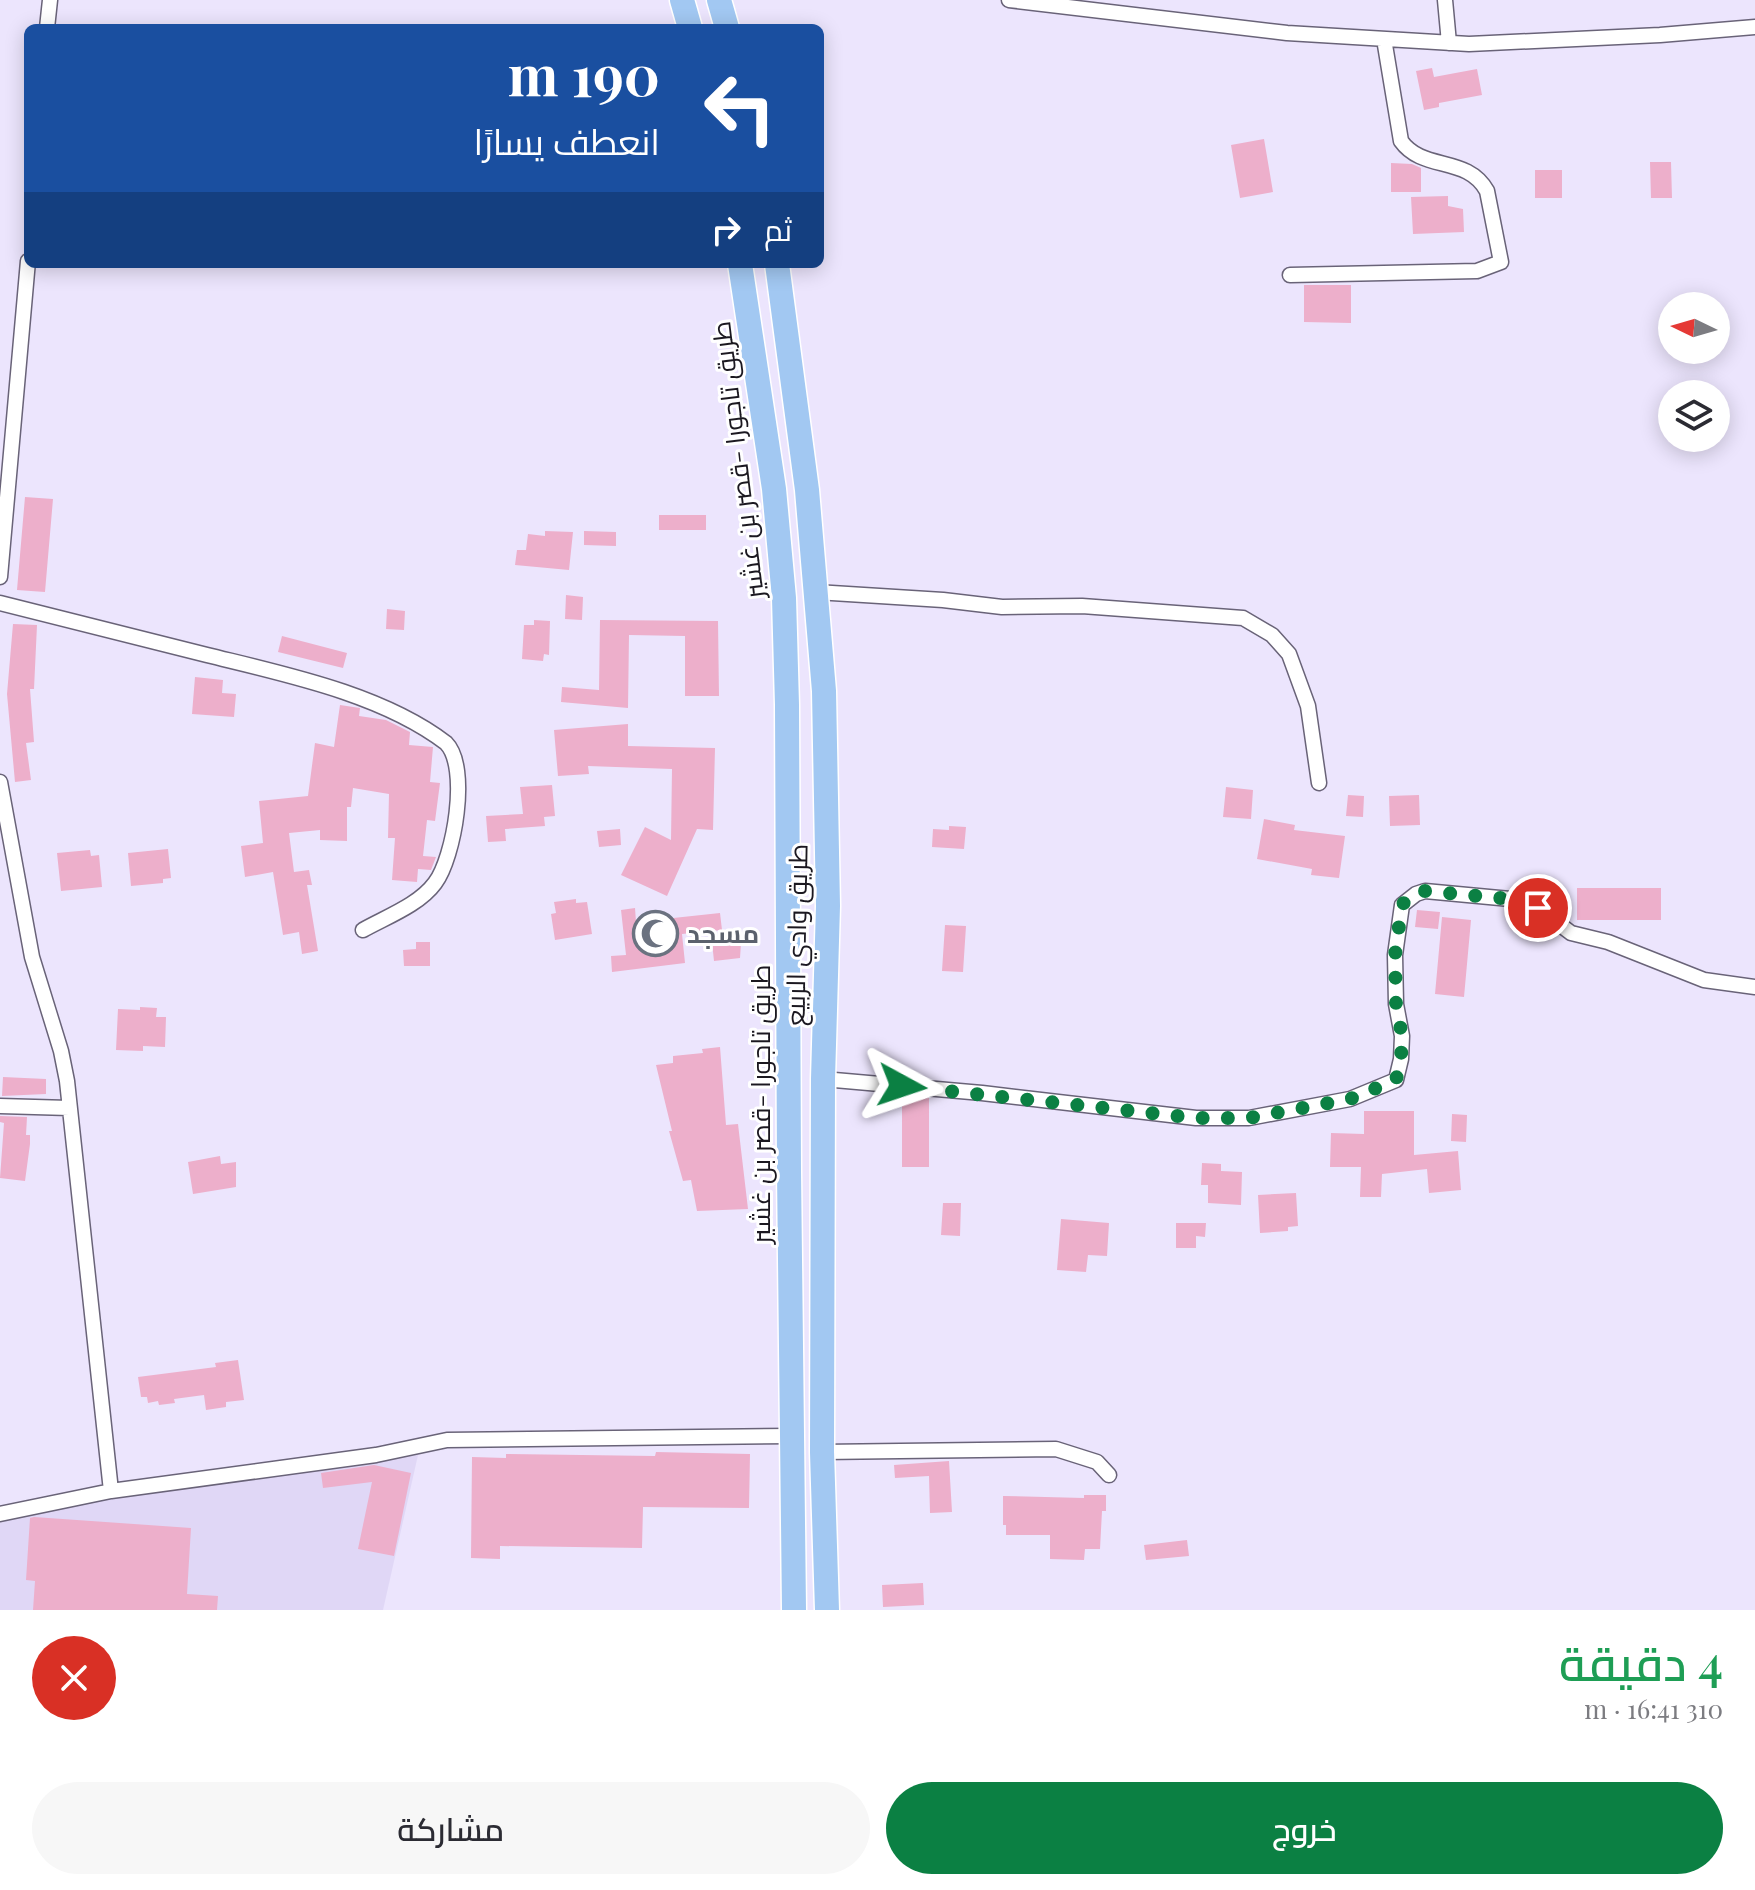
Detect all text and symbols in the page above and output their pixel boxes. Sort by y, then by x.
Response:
text: 190 m [508,36,660,111]
icon: left [688,56,792,160]
text: انعطف يسارًا [474,116,660,164]
icon: right [704,208,748,252]
text: ثم [764,209,792,249]
north arrow [1658,292,1730,364]
map controls [1658,292,1730,452]
street label: طريق تاجورا -قصر بن غشير [702,319,771,603]
button: layers [1658,380,1730,452]
street label: طريق وادي الربيع [776,844,819,1026]
pin [1504,874,1572,942]
icon: arrive [1516,886,1560,930]
mosque icon: مسجد [632,910,680,958]
place label: مسجد [687,915,759,950]
street label: طريق تاجورا -قصر بن غشير [742,964,777,1246]
position arrow [860,1044,944,1128]
text: 4 دقيقة [1559,1629,1723,1693]
button: close [32,1636,116,1720]
text: 310 m · 16:41 [1584,1691,1723,1726]
button: مشاركة [32,1782,870,1874]
button: خروج [886,1782,1723,1874]

